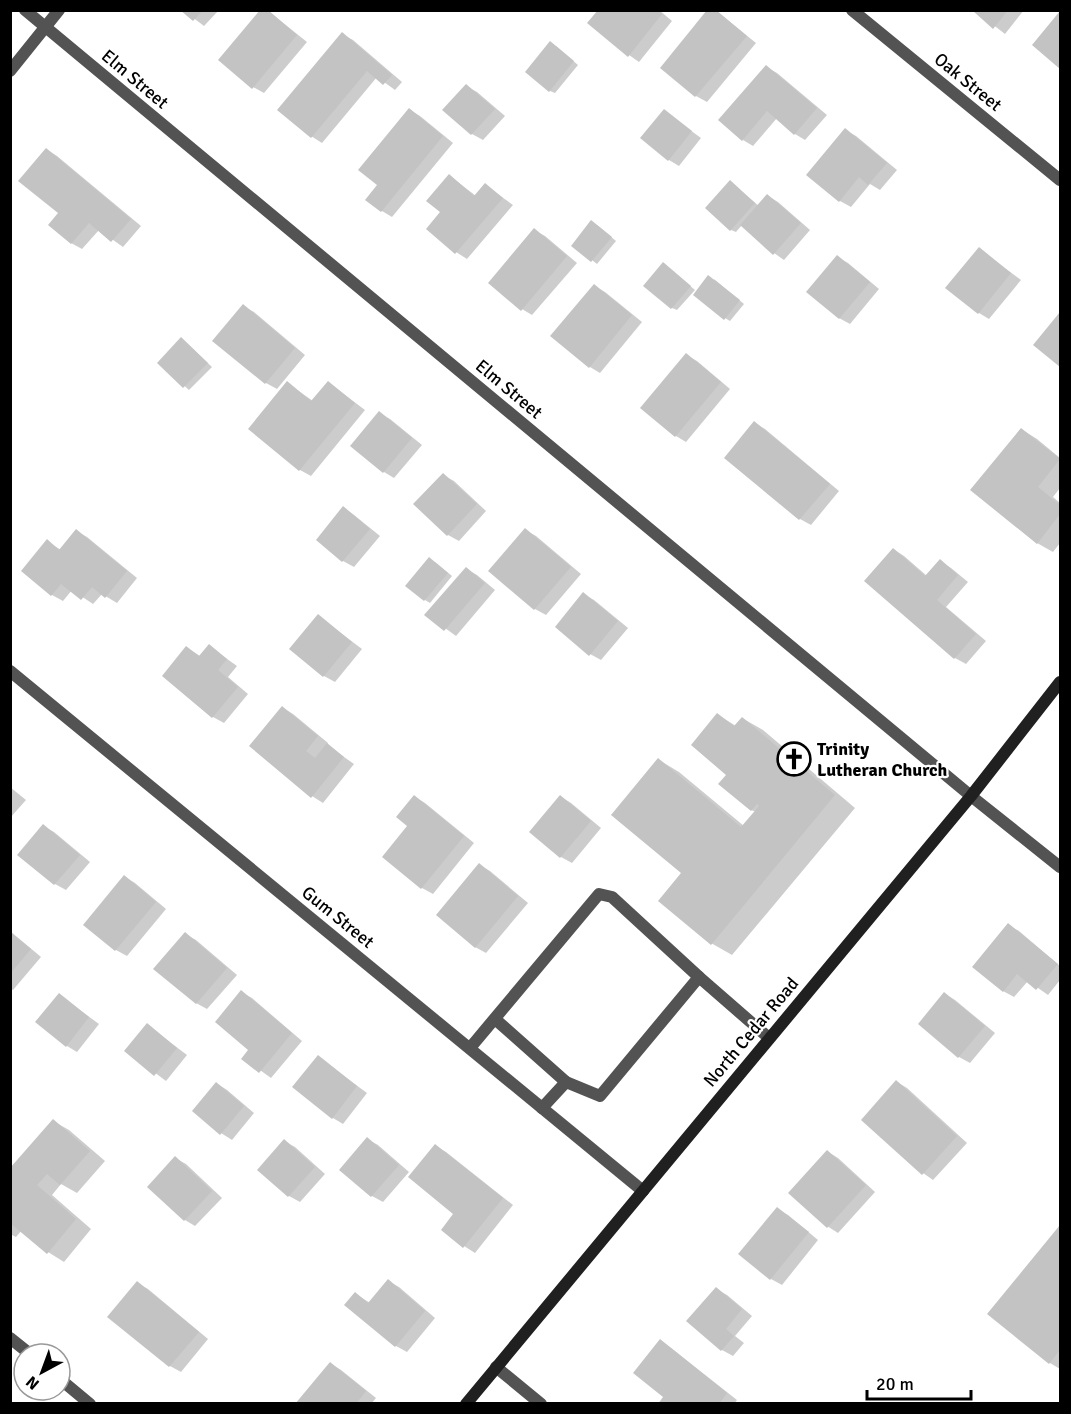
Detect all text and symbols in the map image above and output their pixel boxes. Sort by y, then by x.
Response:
street label: Elm Street [97,45,173,113]
street label: Oak Street [930,48,1006,116]
street label: Elm Street [471,355,547,423]
place label: Trinity Lutheran Church [817,738,948,781]
church icon: Trinity Lutheran Church [776,741,812,777]
street label: Gum Street [297,881,379,953]
street label: North Cedar Road [699,973,803,1091]
north arrow [12,1342,72,1402]
scale bar [867,1363,970,1401]
text: N [22,1371,44,1394]
text: 20 m [876,1373,914,1395]

